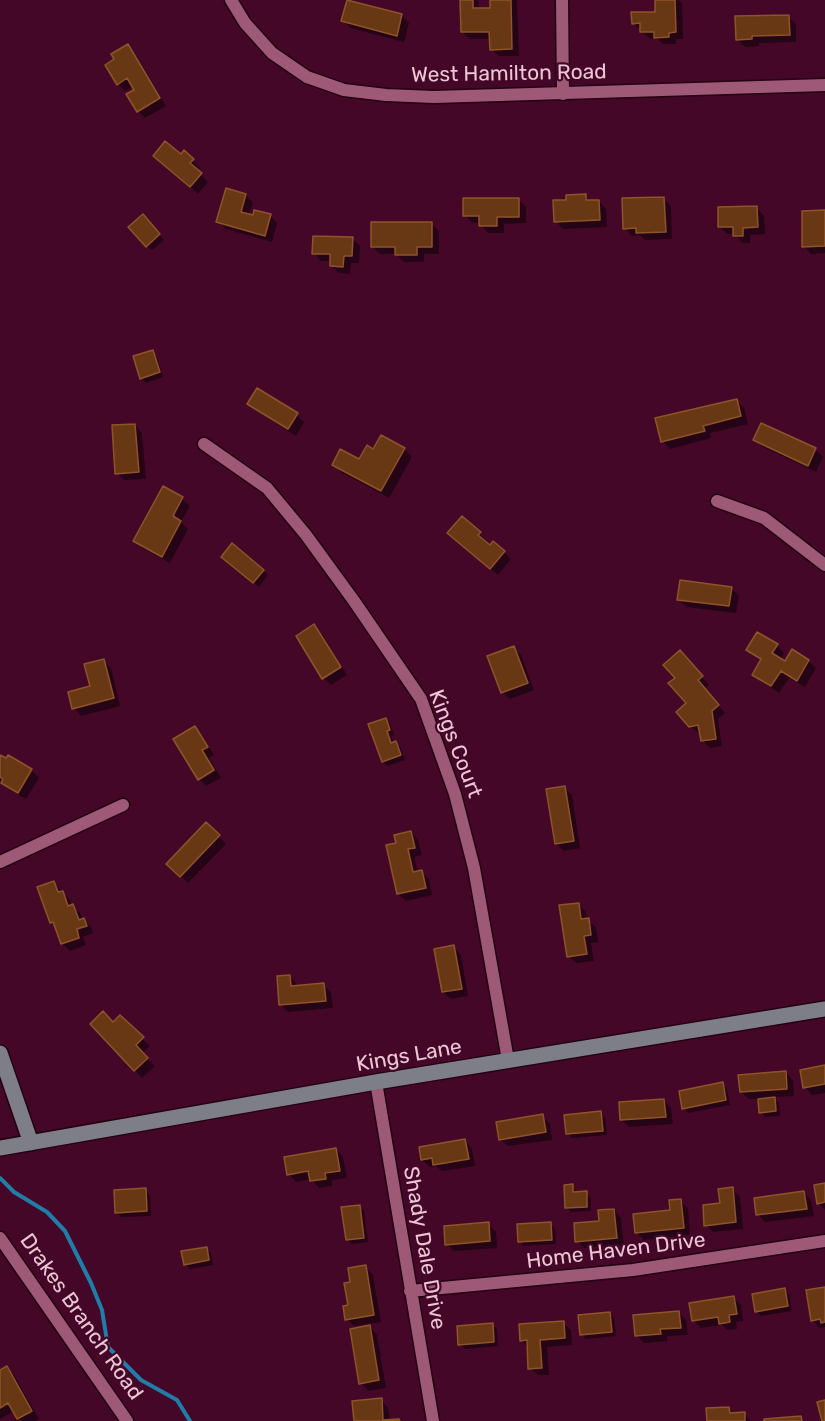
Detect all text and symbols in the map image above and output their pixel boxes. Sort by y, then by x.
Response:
street label: West Hamilton Road [411,60,607,88]
street label: Kings Court [423,686,487,802]
street label: Kings Lane [354,1034,464,1078]
street label: Shady Dale Drive [397,1164,451,1332]
street label: Home Haven Drive [525,1228,707,1274]
street label: Drakes Branch Road [14,1229,148,1405]

